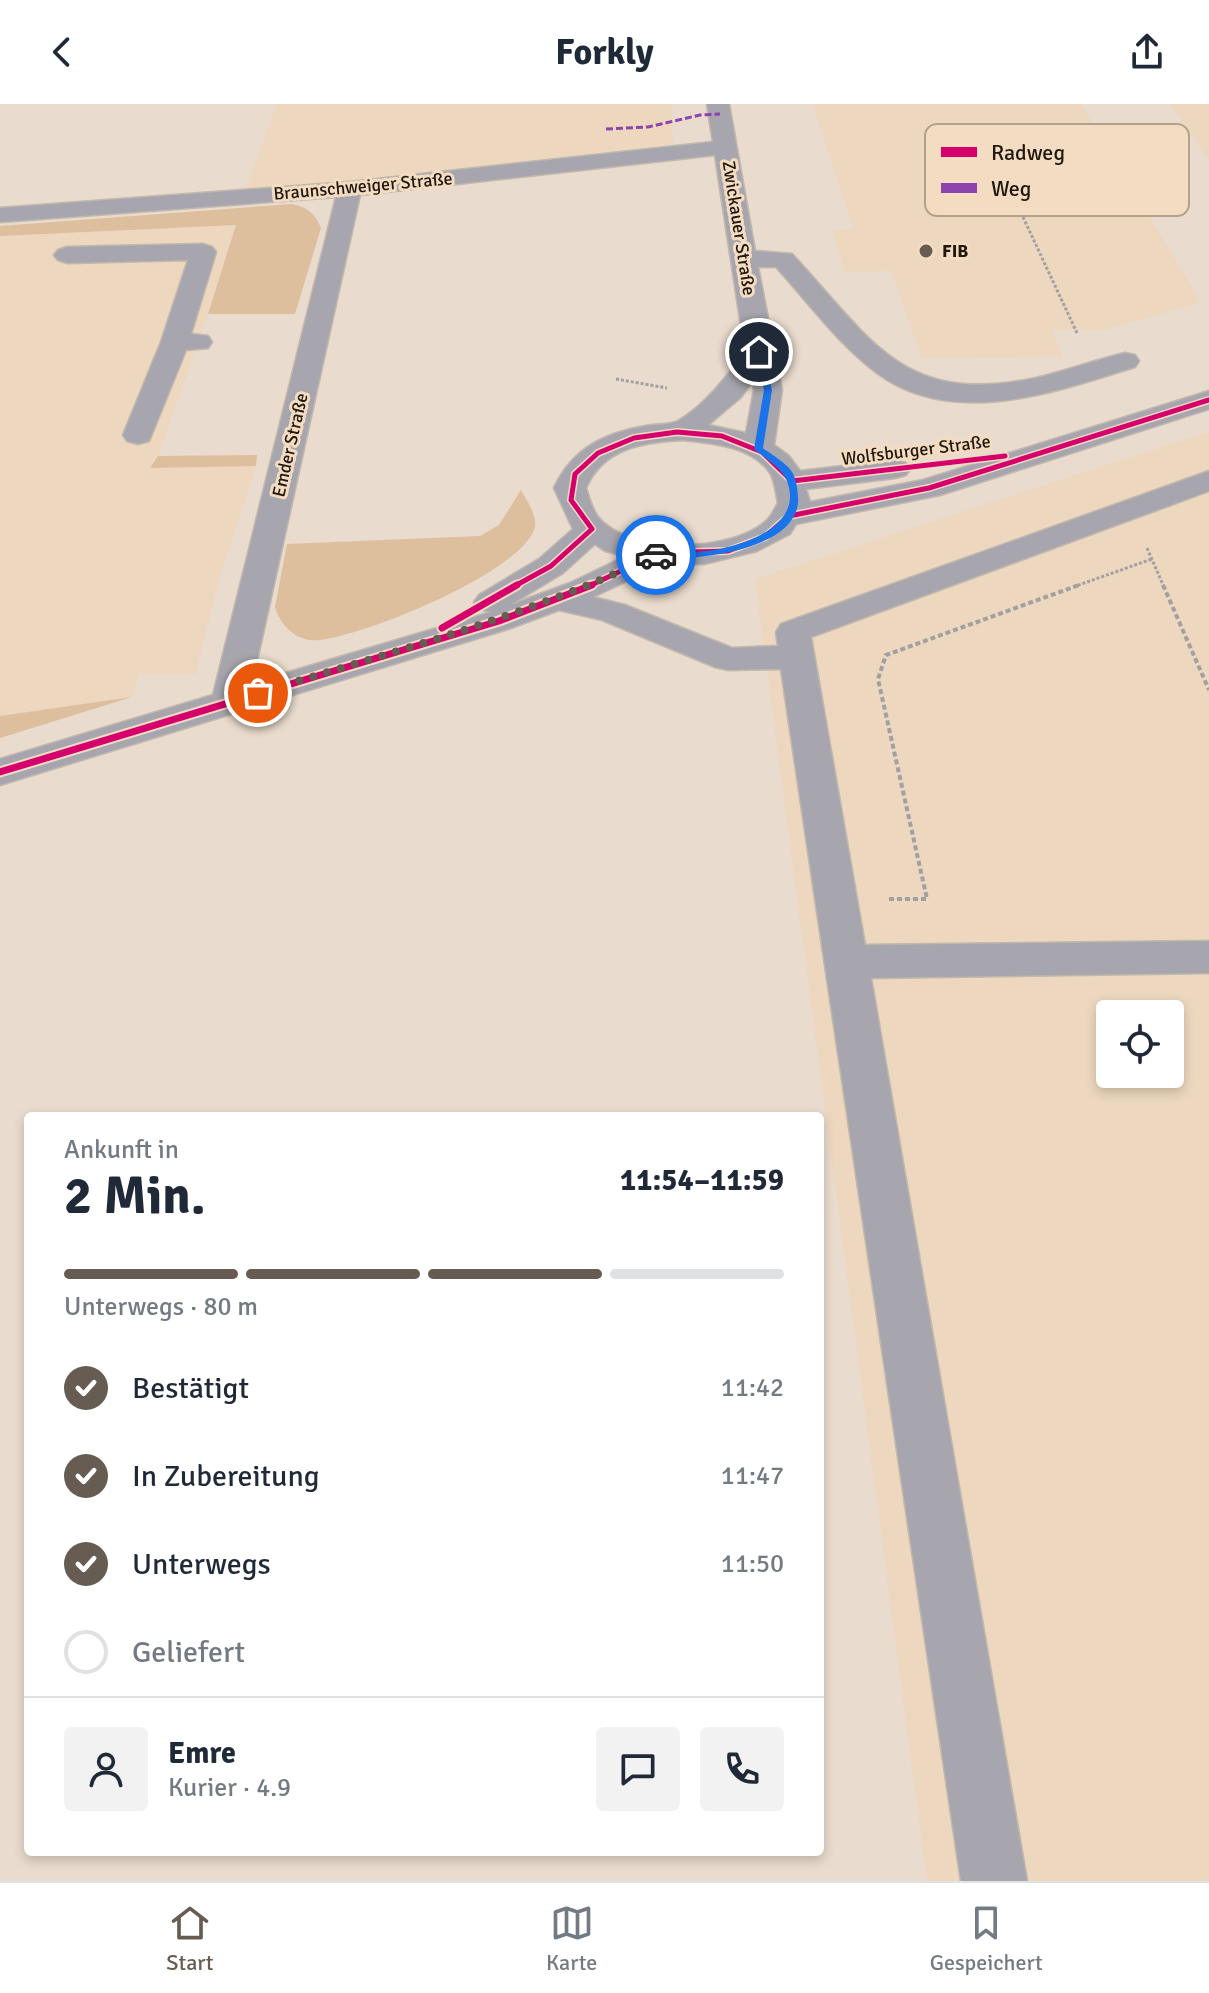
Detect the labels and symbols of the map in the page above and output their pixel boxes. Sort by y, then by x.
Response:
legend [925,124,1189,216]
text: Radweg [991,139,1065,166]
street label: Zwickauer Straße [718,159,760,297]
street label: Braunschweiger Straße [273,167,453,205]
text: Weg [991,175,1031,202]
place label: FIB [942,240,968,262]
marker: FIB [917,242,935,260]
pin [725,318,793,386]
street label: Emder Straße [267,391,313,499]
street label: Wolfsburger Straße [840,430,992,470]
courier [616,515,696,595]
pin [224,659,292,727]

